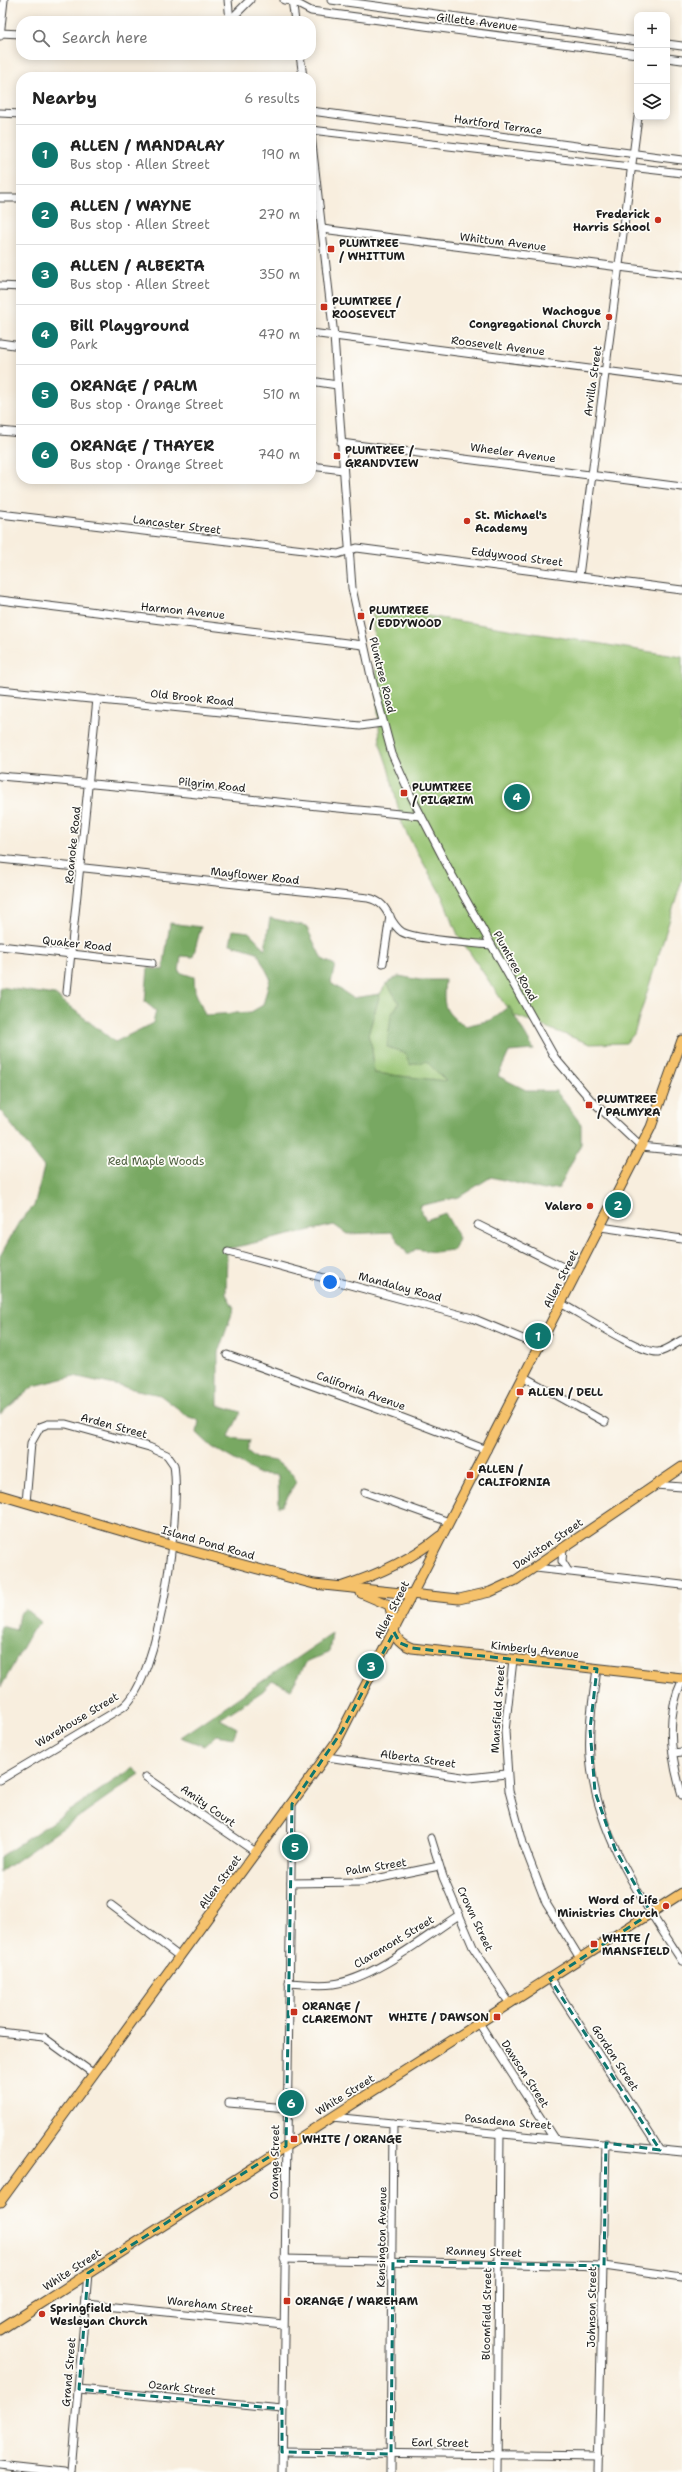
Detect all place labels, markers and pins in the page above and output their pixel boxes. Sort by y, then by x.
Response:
place label: Frederick Harris School [573,207,650,235]
marker: Frederick Harris School [653,215,663,225]
place label: PLUMTREE / WHITTUM [339,236,406,264]
marker: PLUMTREE / WHITTUM [326,244,336,254]
place label: PLUMTREE / ROOSEVELT [332,294,402,322]
marker: PLUMTREE / ROOSEVELT [319,302,329,312]
place label: Wachogue Congregational Church [469,304,602,332]
marker: Wachogue Congregational Church [604,312,614,322]
place label: PLUMTREE / GRANDVIEW [345,443,419,471]
marker: PLUMTREE / GRANDVIEW [332,451,342,461]
place label: St. Michael's Academy [475,508,547,536]
marker: St. Michael's Academy [462,516,472,526]
place label: PLUMTREE / EDDYWOOD [369,603,442,631]
marker: PLUMTREE / EDDYWOOD [356,611,366,621]
place label: PLUMTREE / PILGRIM [412,780,474,808]
pin: 4 [504,782,530,812]
marker: PLUMTREE / PILGRIM [399,788,409,798]
place label: PLUMTREE / PALMYRA [597,1092,661,1120]
marker: PLUMTREE / PALMYRA [584,1100,594,1110]
pin: 2 [605,1190,631,1220]
place label: Valero [545,1199,582,1214]
marker: Valero [585,1201,595,1211]
pin: 1 [525,1321,551,1351]
place label: ALLEN / DELL [528,1385,603,1400]
marker: ALLEN / DELL [515,1387,525,1397]
place label: ALLEN / CALIFORNIA [478,1462,551,1490]
marker: ALLEN / CALIFORNIA [465,1470,475,1480]
pin: 3 [358,1651,384,1681]
pin: 5 [282,1832,308,1862]
place label: Word of Life Ministries Church [557,1893,659,1921]
marker: Word of Life Ministries Church [661,1901,671,1911]
place label: WHITE / MANSFIELD [602,1931,670,1959]
marker: WHITE / MANSFIELD [589,1939,599,1949]
place label: ORANGE / CLAREMONT [302,1999,373,2027]
marker: ORANGE / CLAREMONT [289,2007,299,2017]
place label: WHITE / DAWSON [388,2010,489,2025]
marker: WHITE / DAWSON [492,2012,502,2022]
pin: 6 [278,2088,304,2118]
place label: WHITE / ORANGE [302,2132,402,2147]
marker: WHITE / ORANGE [289,2134,299,2144]
place label: ORANGE / WAREHAM [295,2294,419,2309]
marker: ORANGE / WAREHAM [282,2296,292,2306]
place label: Springfield Wesleyan Church [50,2301,148,2329]
marker: Springfield Wesleyan Church [37,2309,47,2319]

